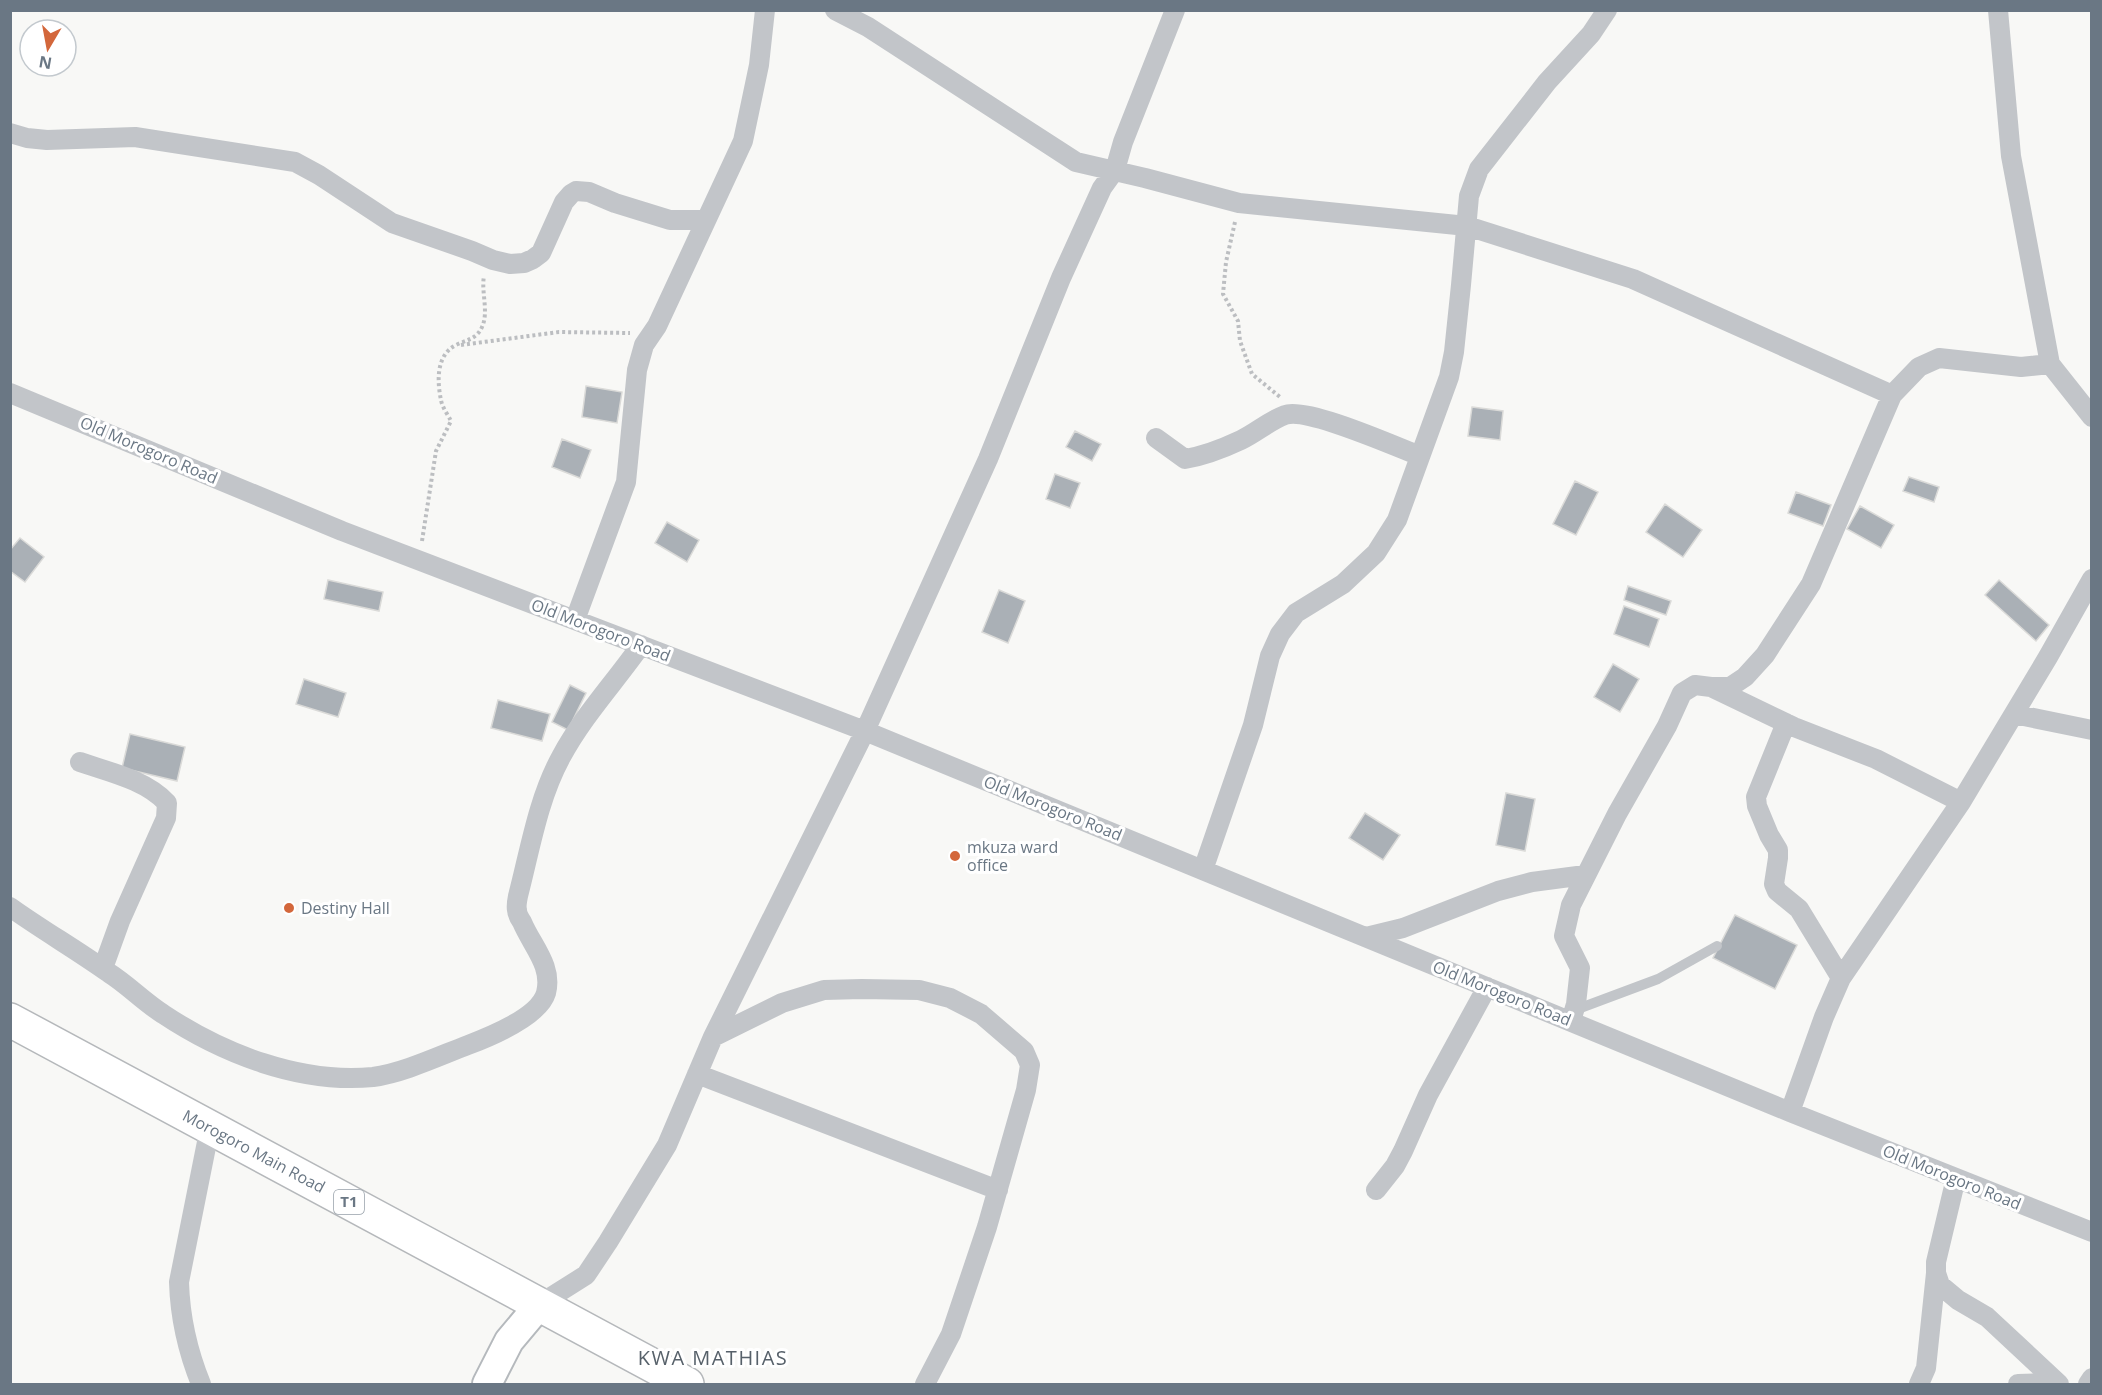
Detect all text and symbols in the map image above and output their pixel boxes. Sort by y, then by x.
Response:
north arrow [18,18,78,78]
text: N [37,51,54,75]
street label: Old Morogoro Road [77,411,221,489]
street label: Old Morogoro Road [528,593,674,667]
street label: Old Morogoro Road [981,770,1125,846]
place label: mkuza ward office [967,836,1058,876]
marker: mkuza ward office [948,849,962,863]
place label: Destiny Hall [301,897,390,919]
marker: Destiny Hall [282,901,296,915]
street label: Old Morogoro Road [1430,955,1574,1031]
street label: Morogoro Main Road [179,1104,329,1198]
street label: Old Morogoro Road [1880,1139,2024,1215]
road number: T1 [334,1190,364,1214]
district label: KWA MATHIAS [638,1344,788,1371]

